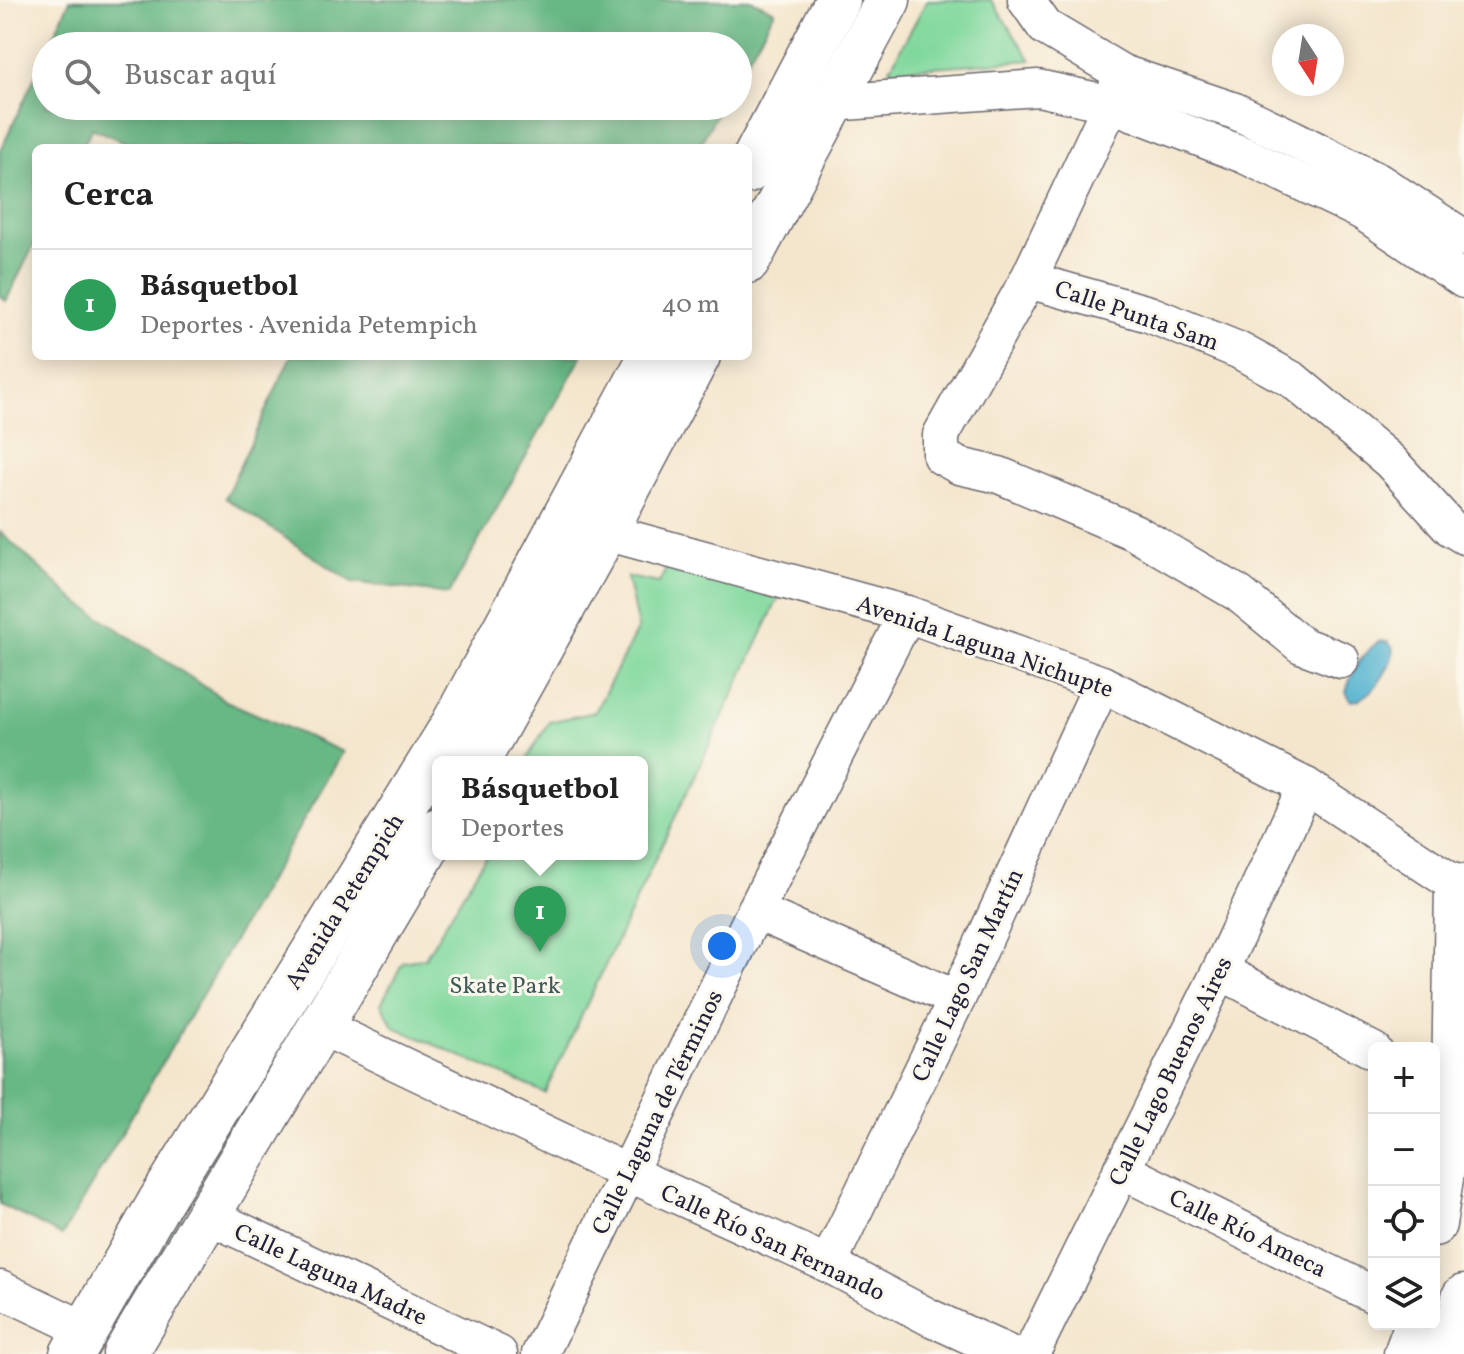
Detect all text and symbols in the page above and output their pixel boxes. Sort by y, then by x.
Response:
north arrow [1272,24,1344,96]
search box [32,32,752,120]
icon: search [60,54,104,98]
text: Buscar aquí [124,55,277,97]
text: Cerca [64,173,154,220]
text: Básquetbol [140,266,298,308]
street label: Calle Punta Sam [1050,273,1223,361]
text: 1 [85,287,95,323]
text: 40 m [661,287,720,323]
text: Deportes · Avenida Petempich [140,308,478,344]
street label: Avenida Laguna Nichupte [851,588,1117,708]
popup [432,756,648,860]
text: Básquetbol [461,769,619,811]
street label: Avenida Petempich [278,807,414,997]
text: Deportes [461,811,564,847]
street label: Calle Lago San Martín [904,864,1033,1088]
pin: 1 [514,886,566,952]
your location [702,926,742,966]
street label: Calle Lago Buenos Aires [1101,952,1242,1192]
park label: Skate Park [449,970,561,1004]
street label: Calle Laguna de Términos [585,985,733,1241]
map controls [1368,1042,1440,1330]
button: + [1368,1042,1440,1114]
button: − [1368,1114,1440,1186]
street label: Calle Río San Fernando [654,1177,890,1311]
street label: Calle Río Ameca [1163,1182,1332,1288]
button: locate [1368,1186,1440,1258]
street label: Calle Laguna Madre [228,1216,432,1336]
button: layers [1368,1258,1440,1330]

